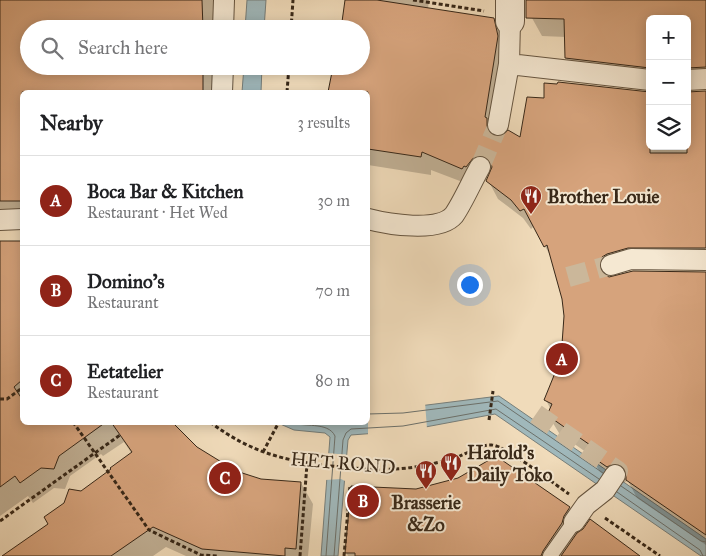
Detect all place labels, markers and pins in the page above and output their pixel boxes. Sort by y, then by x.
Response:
restaurant icon: Brother Louie [519,184,543,215]
place label: Brother Louie [547,185,660,208]
pin: A [546,340,578,378]
place label: Harold's Daily Toko [467,441,553,487]
restaurant icon: Harold's Daily Toko [439,451,463,482]
pin: C [209,459,241,497]
restaurant icon: Brasserie &Zo [414,459,438,490]
pin: B [347,482,379,520]
place label: Brasserie &Zo [391,491,461,536]

